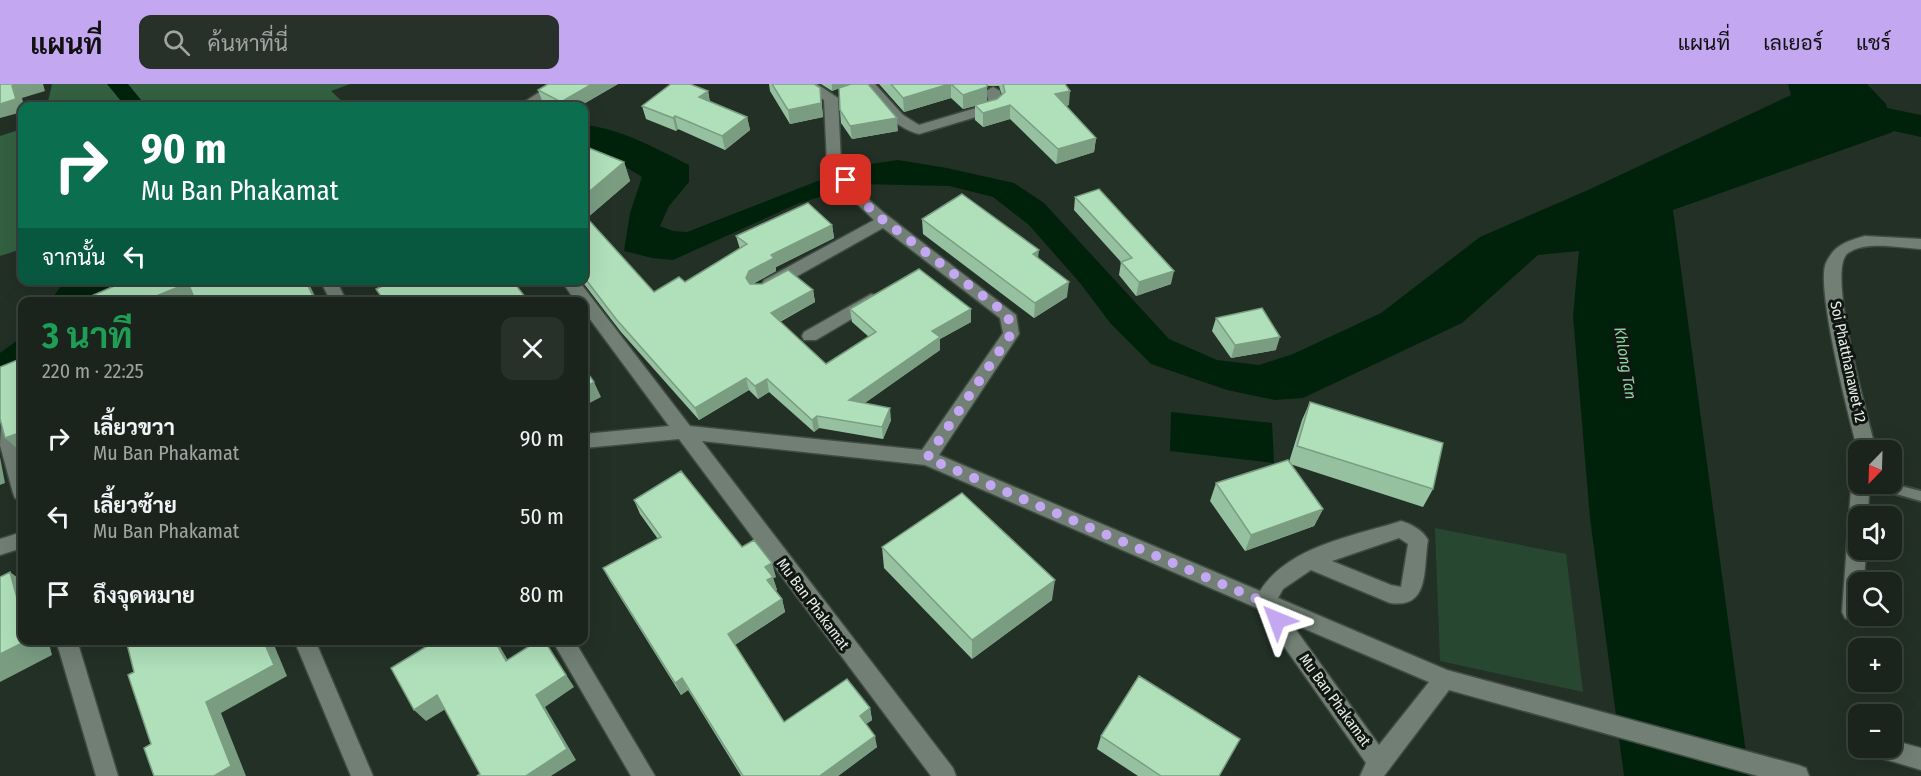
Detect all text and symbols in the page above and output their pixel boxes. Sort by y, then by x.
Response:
search box [139,15,559,69]
icon: search [160,26,193,59]
text: แผนที่ [30,28,103,61]
text: ค้นหาที่นี่ [208,30,288,57]
text: แผนที่ [1678,30,1730,56]
text: เลเยอร์ [1763,30,1823,56]
text: แชร์ [1856,30,1891,56]
text: 90 m [141,124,226,174]
icon: right [42,126,120,204]
pin [820,154,871,205]
icon: arrive [829,163,862,196]
text: Mu Ban Phakamat [141,175,339,207]
icon: left [118,240,151,273]
text: จากนั้น [42,244,106,271]
street label: Soi Phatthanawet 12 [1826,300,1870,425]
text: 3 นาที [42,314,133,358]
button: close [501,317,564,380]
water label: Khlong Tan [1610,326,1641,401]
text: 220 m · 22:25 [42,359,144,383]
text: เลี้ยวขวา [93,414,175,441]
icon: right [42,422,75,455]
text: 90 m [520,425,564,452]
north arrow [1848,440,1902,494]
map controls [1848,440,1902,758]
text: Mu Ban Phakamat [93,441,239,465]
text: เลี้ยวซ้าย [93,492,177,519]
icon: left [42,500,75,533]
text: 50 m [520,503,564,530]
button: sound [1848,506,1902,560]
text: Mu Ban Phakamat [93,519,239,543]
street label: Mu Ban Phakamat [773,555,853,653]
button: search [1848,572,1902,626]
icon: arrive [42,578,75,611]
text: 80 m [519,581,564,608]
text: ถึงจุดหมาย [93,582,195,609]
position arrow [1245,588,1309,652]
button: + [1848,638,1902,692]
street label: Mu Ban Phakamat [1295,650,1375,750]
button: − [1848,704,1902,758]

